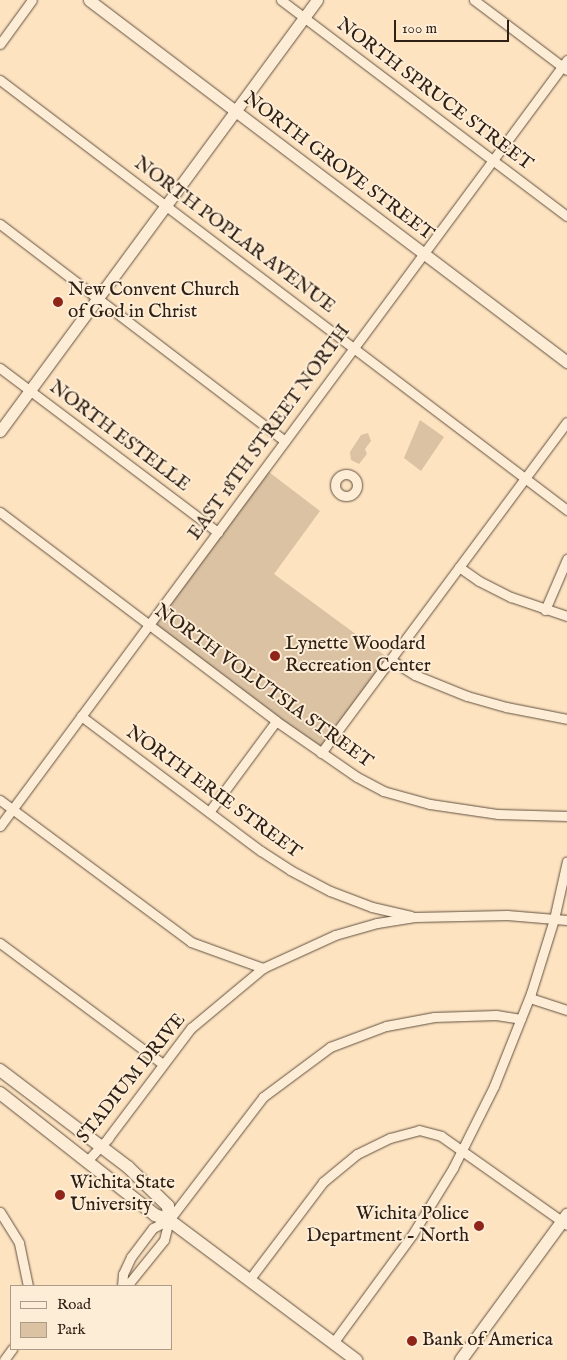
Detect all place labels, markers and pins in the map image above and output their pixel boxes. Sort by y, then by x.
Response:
place label: New Convent Church of God in Christ [68,280,239,324]
marker: New Convent Church of God in Christ [52,296,64,308]
place label: Lynette Woodard Recreation Center [285,634,431,678]
marker: Lynette Woodard Recreation Center [269,650,281,662]
place label: Wichita State University [70,1173,175,1217]
marker: Wichita State University [54,1189,66,1201]
place label: Wichita Police Department - North [306,1204,469,1248]
marker: Wichita Police Department - North [473,1220,485,1232]
place label: Bank of America [422,1330,553,1352]
marker: Bank of America [406,1335,418,1347]

